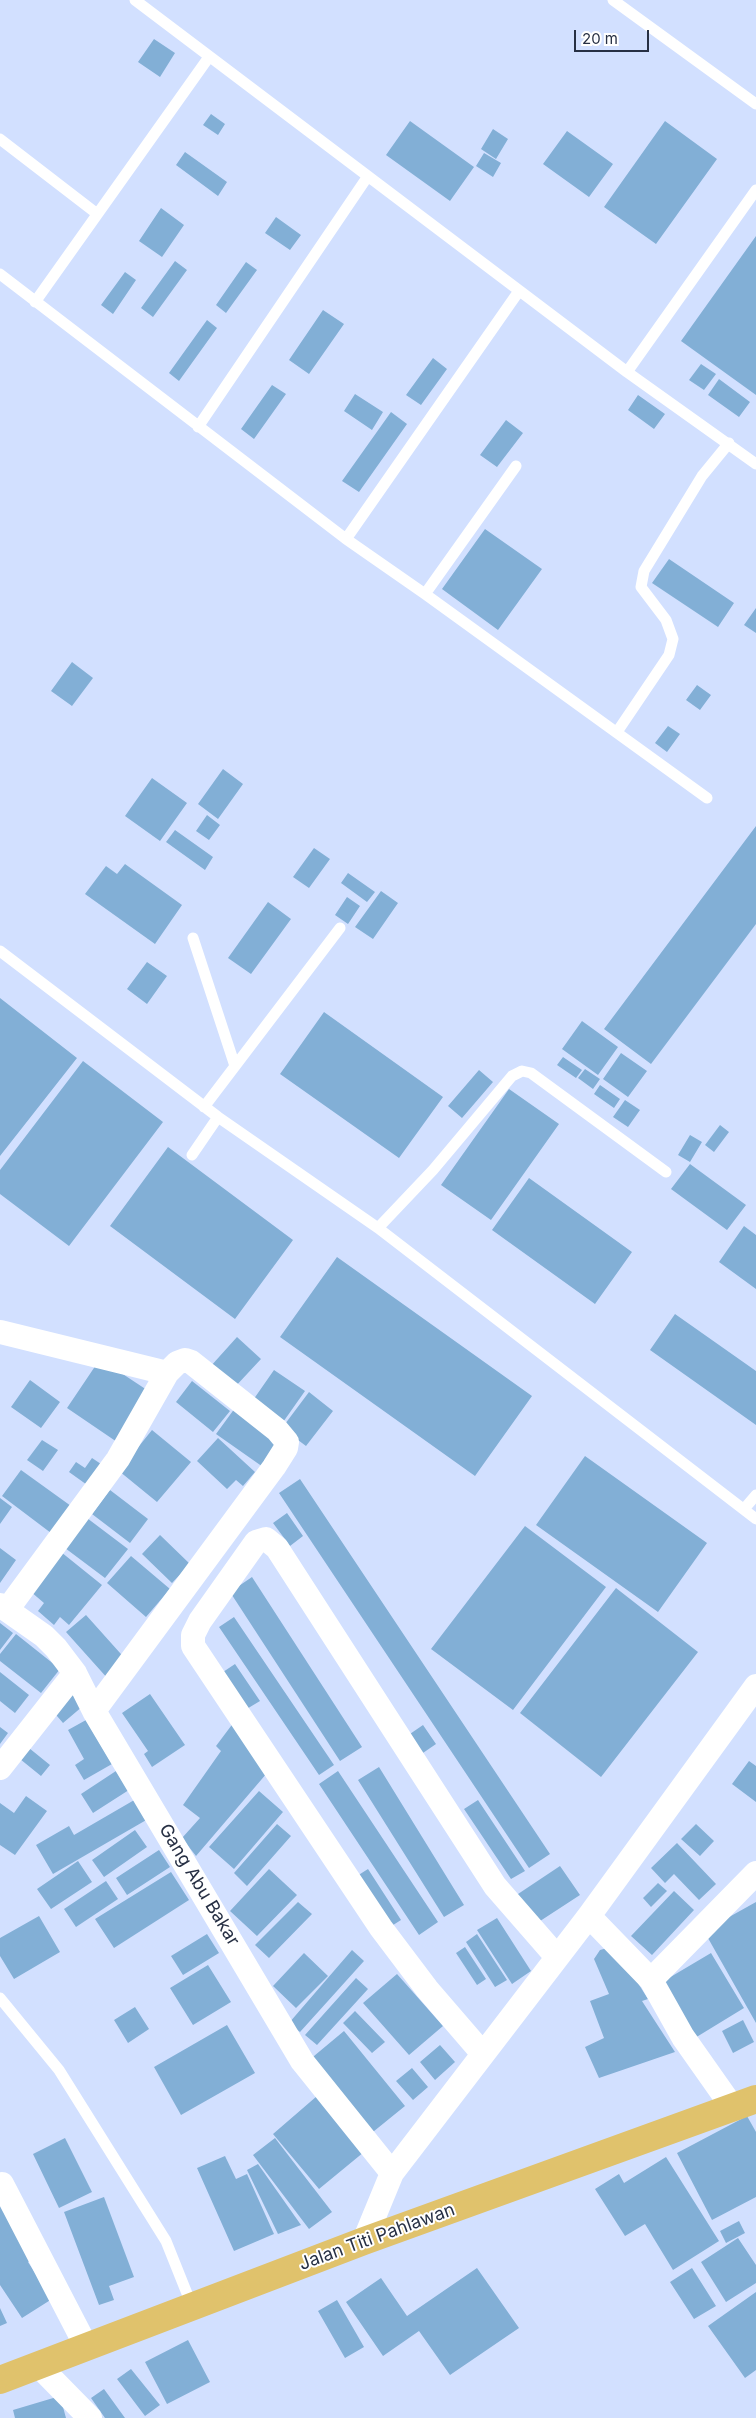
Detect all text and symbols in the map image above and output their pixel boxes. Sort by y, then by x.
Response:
scale bar [576,20,651,52]
text: 20 m [582,29,618,48]
street label: Gang Abu Bakar [154,1820,244,1950]
street label: Jalan Titi Pahlawan [296,2199,458,2275]

